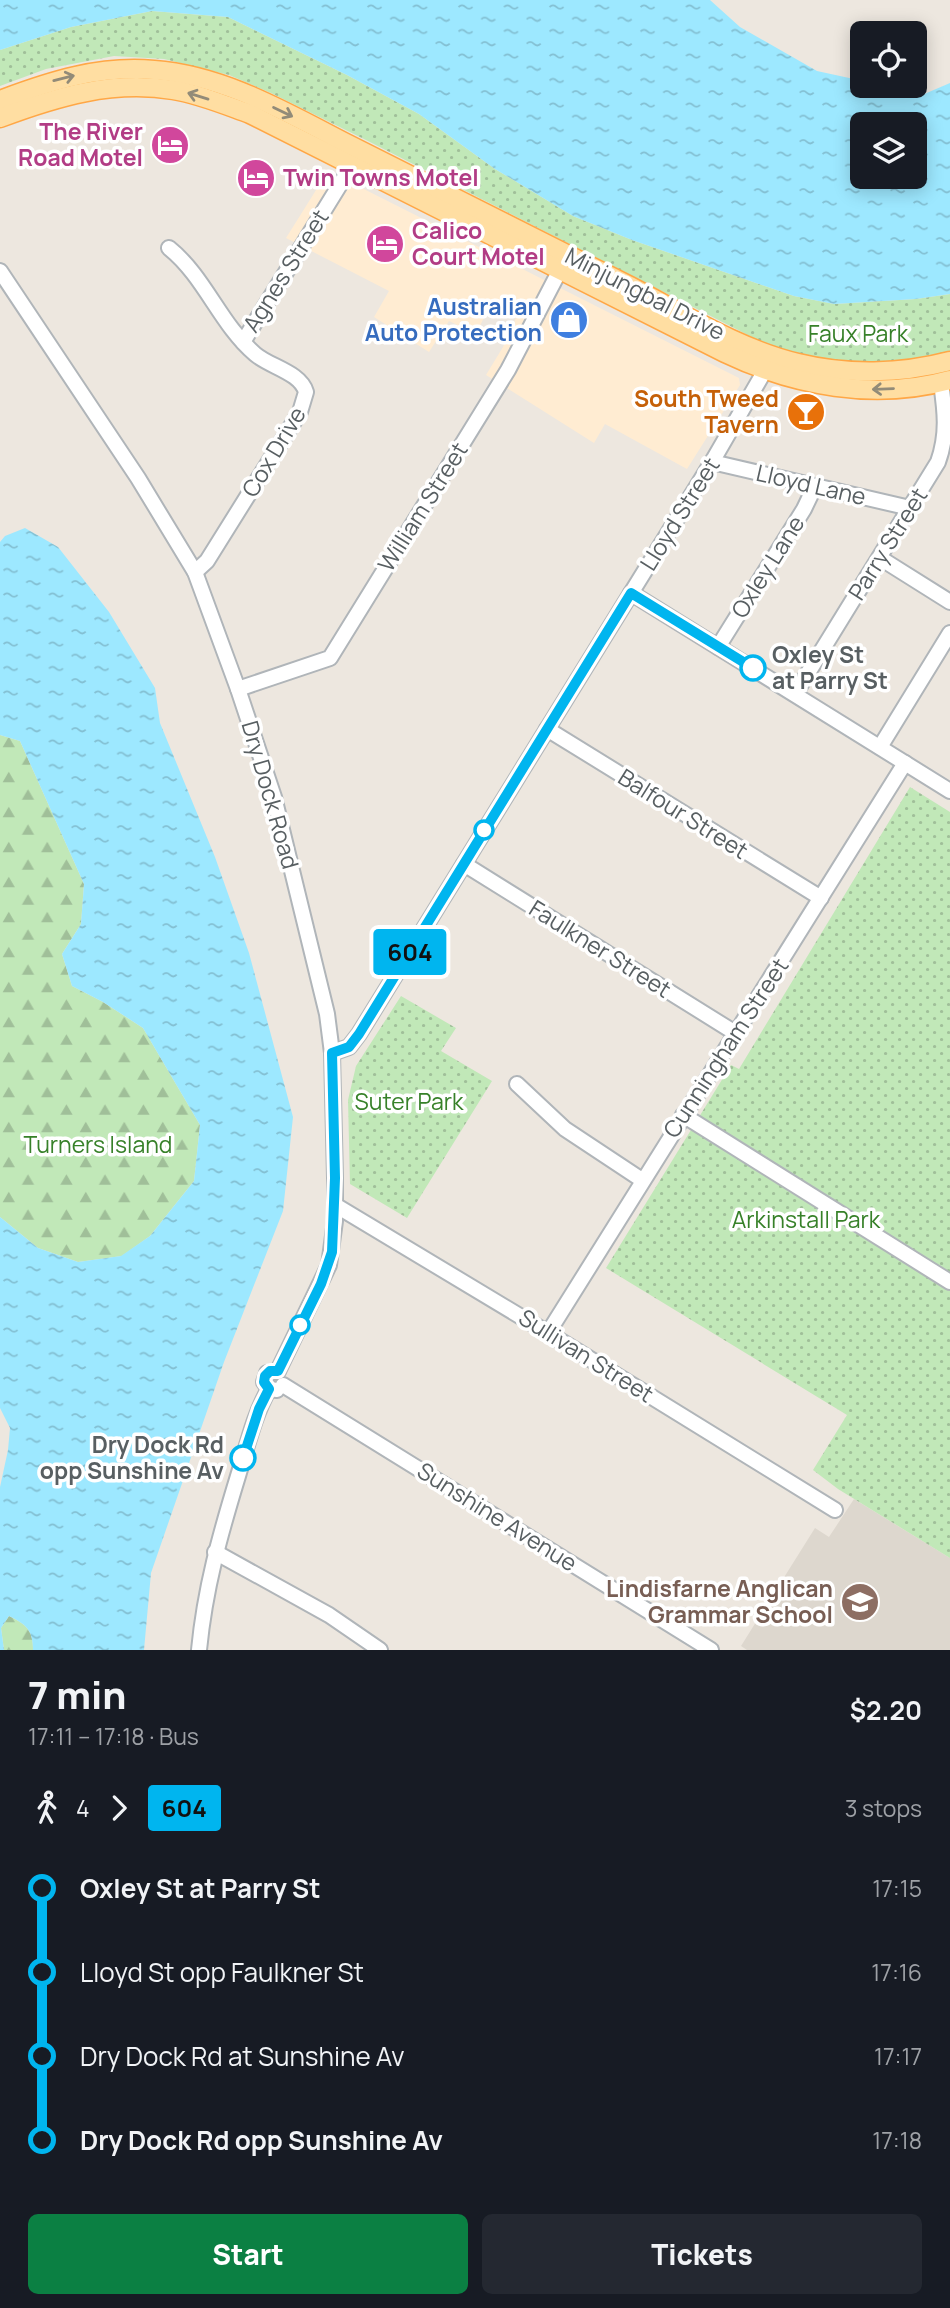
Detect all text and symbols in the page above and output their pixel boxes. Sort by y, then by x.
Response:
map controls [850,21,927,189]
button: locate [850,21,927,98]
one-way arrow [53,71,75,84]
one-way arrow [188,89,210,102]
one-way arrow [273,106,294,119]
button: layers [850,112,927,189]
place label: The River Road Motel [18,115,143,173]
hotel icon: The River Road Motel [149,124,191,166]
hotel icon: Twin Towns Motel [235,157,277,199]
place label: Twin Towns Motel [283,161,479,193]
street label: Agnes Street [235,203,336,338]
place label: Calico Court Motel [412,214,545,272]
hotel icon: Calico Court Motel [364,223,406,265]
street label: Minjungbal Drive [560,239,731,347]
place label: Australian Auto Protection [365,290,542,348]
shop icon: Australian Auto Protection [548,299,590,341]
park label: Faux Park [808,317,909,349]
place label: South Tweed Tavern [634,382,779,440]
one-way arrow [871,383,894,396]
bar icon: South Tweed Tavern [785,391,827,433]
street label: Cox Drive [234,400,313,503]
street label: William Street [370,436,475,577]
street label: Lloyd Street [632,451,727,576]
street label: Lloyd Lane [753,456,869,512]
street label: Parry Street [840,481,934,606]
street label: Oxley Lane [723,509,811,624]
place label: Oxley St at Parry St [772,638,888,696]
marker: Oxley St at Parry St [740,655,766,681]
street label: Dry Dock Road [235,717,307,872]
street label: Balfour Street [612,760,755,866]
unlabelled marker [474,820,494,840]
street label: Faulkner Street [523,892,678,1005]
line badge: 604 [370,929,450,975]
text: 604 [387,935,433,968]
street label: Cunningham Street [655,951,795,1143]
park label: Suter Park [355,1085,464,1117]
park label: Turners Island [24,1128,172,1160]
park label: Arkinstall Park [732,1203,881,1235]
street label: Sullivan Street [513,1301,660,1409]
unlabelled marker [290,1315,310,1335]
place label: Dry Dock Rd opp Sunshine Av [40,1428,224,1486]
marker: Dry Dock Rd opp Sunshine Av [230,1445,256,1471]
street label: Sunshine Avenue [411,1454,584,1578]
place label: Lindisfarne Anglican Grammar School [606,1572,833,1630]
school or university icon: Lindisfarne Anglican Grammar School [839,1581,881,1623]
text: 7 min [28,1668,127,1720]
text: $2.20 [850,1692,922,1728]
text: 17:11 – 17:18 · Bus [28,1720,199,1752]
icon: walk [28,1789,66,1827]
icon: forward [100,1789,138,1827]
text: 604 [162,1791,207,1824]
text: 4 [76,1792,90,1824]
text: 3 stops [845,1792,922,1824]
text: Oxley St at Parry St [80,1870,320,1906]
text: 17:15 [872,1872,922,1904]
text: Lloyd St opp Faulkner St [80,1954,364,1990]
text: 17:16 [871,1956,922,1988]
text: Dry Dock Rd at Sunshine Av [80,2038,404,2074]
text: 17:17 [874,2040,922,2072]
text: Dry Dock Rd opp Sunshine Av [80,2122,443,2158]
text: 17:18 [872,2124,922,2156]
button: Start [28,2214,468,2294]
button: Tickets [482,2214,922,2294]

